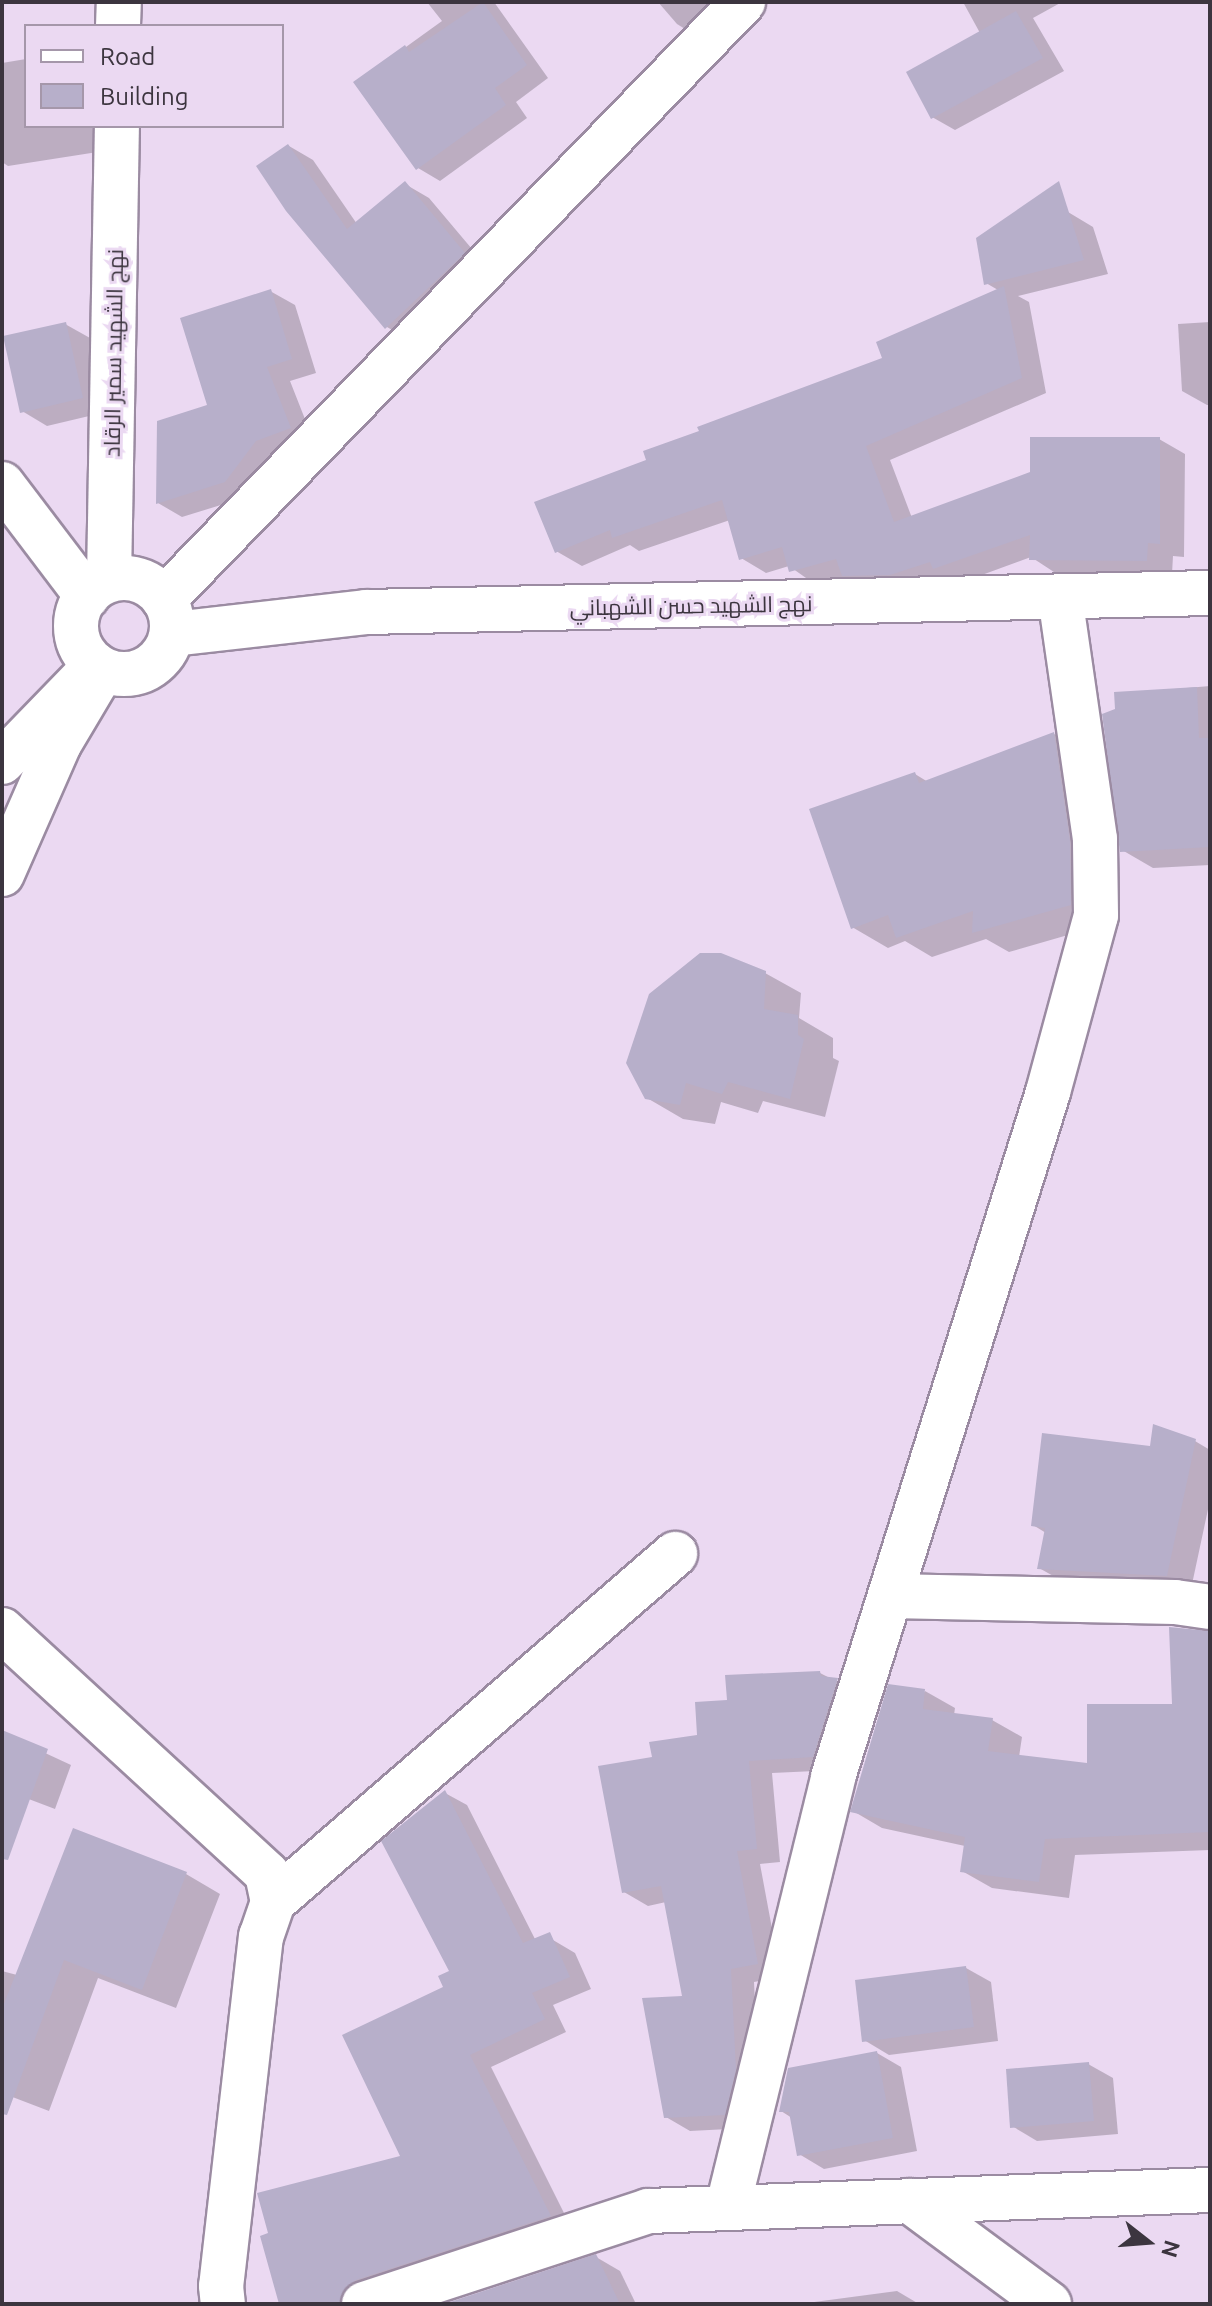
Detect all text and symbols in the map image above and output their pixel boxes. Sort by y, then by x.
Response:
legend [24,24,284,128]
text: Road [100,43,155,70]
text: Building [100,83,188,110]
street label: نهج الشهيد سمير الرقاد [98,249,128,457]
street label: نهج الشهيد حسن الشهباني [569,590,813,620]
north arrow [1108,2202,1188,2282]
text: N [1157,2238,1186,2261]

